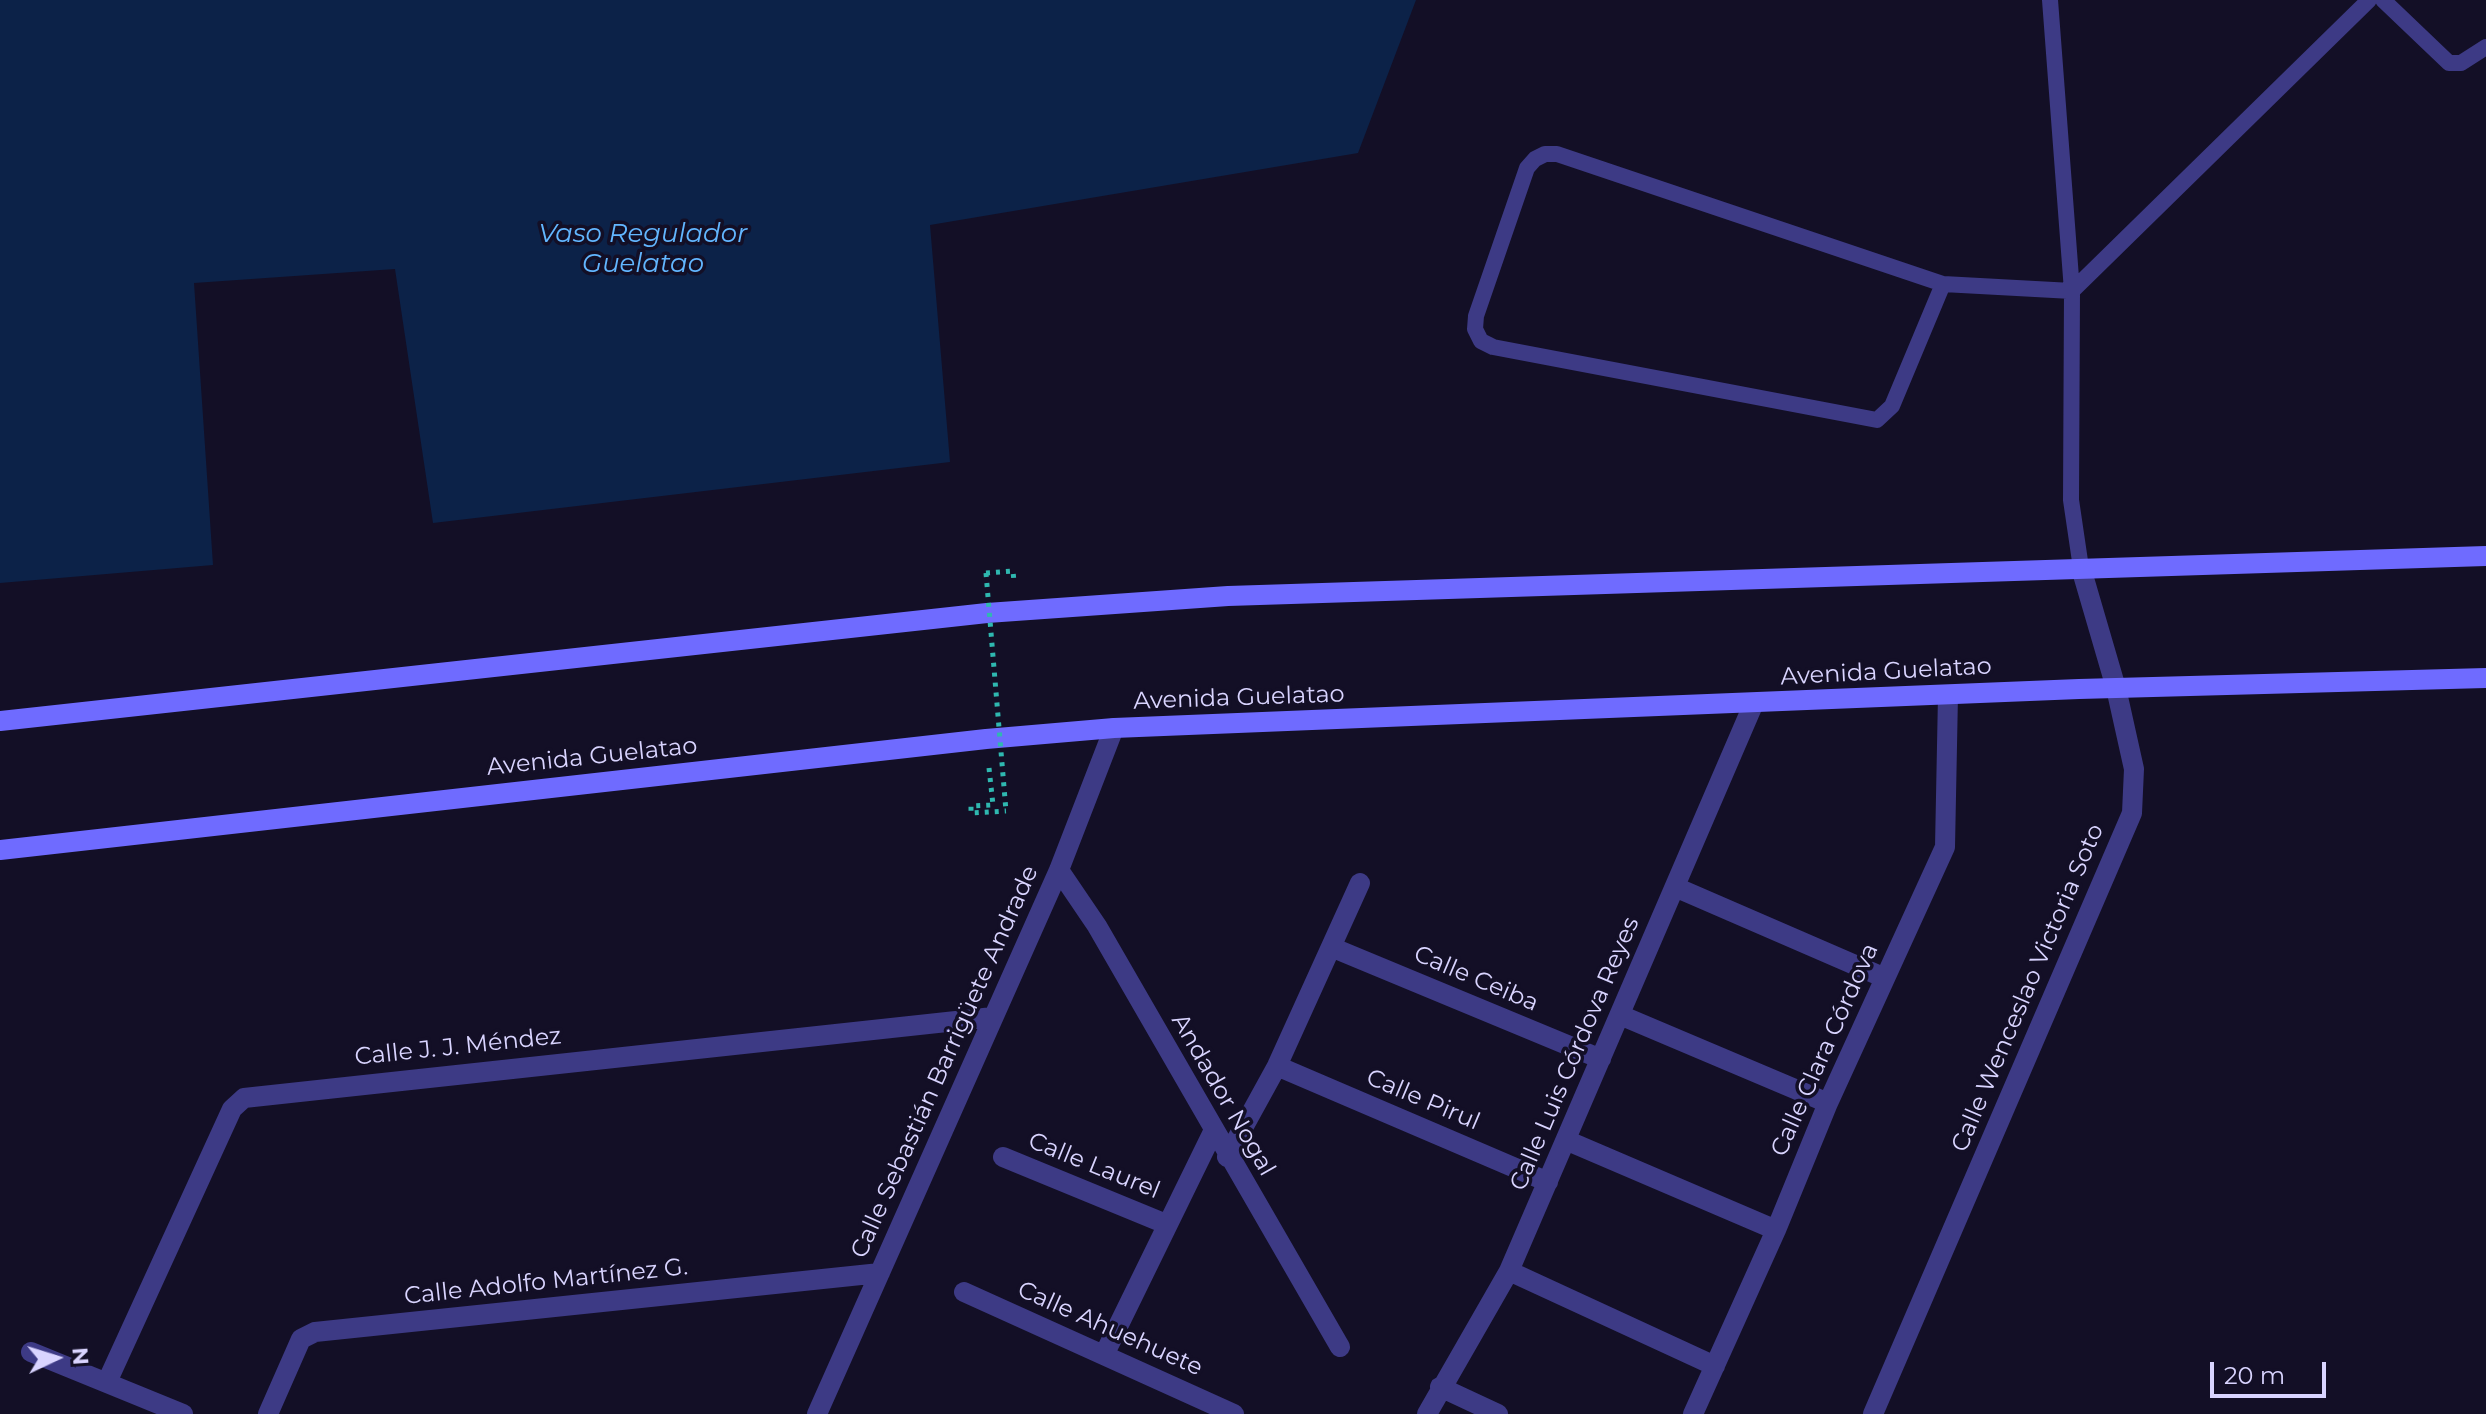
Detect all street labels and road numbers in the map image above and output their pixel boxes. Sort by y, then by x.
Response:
street label: Avenida Guelatao [1780,652,1992,692]
street label: Avenida Guelatao [1133,680,1345,716]
street label: Avenida Guelatao [485,732,699,782]
street label: Calle Wenceslao Victoria Soto [1946,820,2110,1156]
street label: Calle Sebastián Barrigüete Andrade [845,861,1045,1263]
street label: Calle Luis Córdova Reyes [1504,913,1646,1195]
street label: Calle Clara Córdova [1765,939,1885,1161]
street label: Calle Ceiba [1409,940,1543,1018]
street label: Andador Nogal [1165,1009,1281,1181]
street label: Calle J. J. Méndez [353,1022,563,1072]
street label: Calle Pirul [1362,1063,1484,1137]
street label: Calle Laurel [1024,1127,1164,1205]
street label: Calle Adolfo Martínez G. [403,1253,689,1311]
street label: Calle Ahuehuete [1013,1275,1207,1383]

